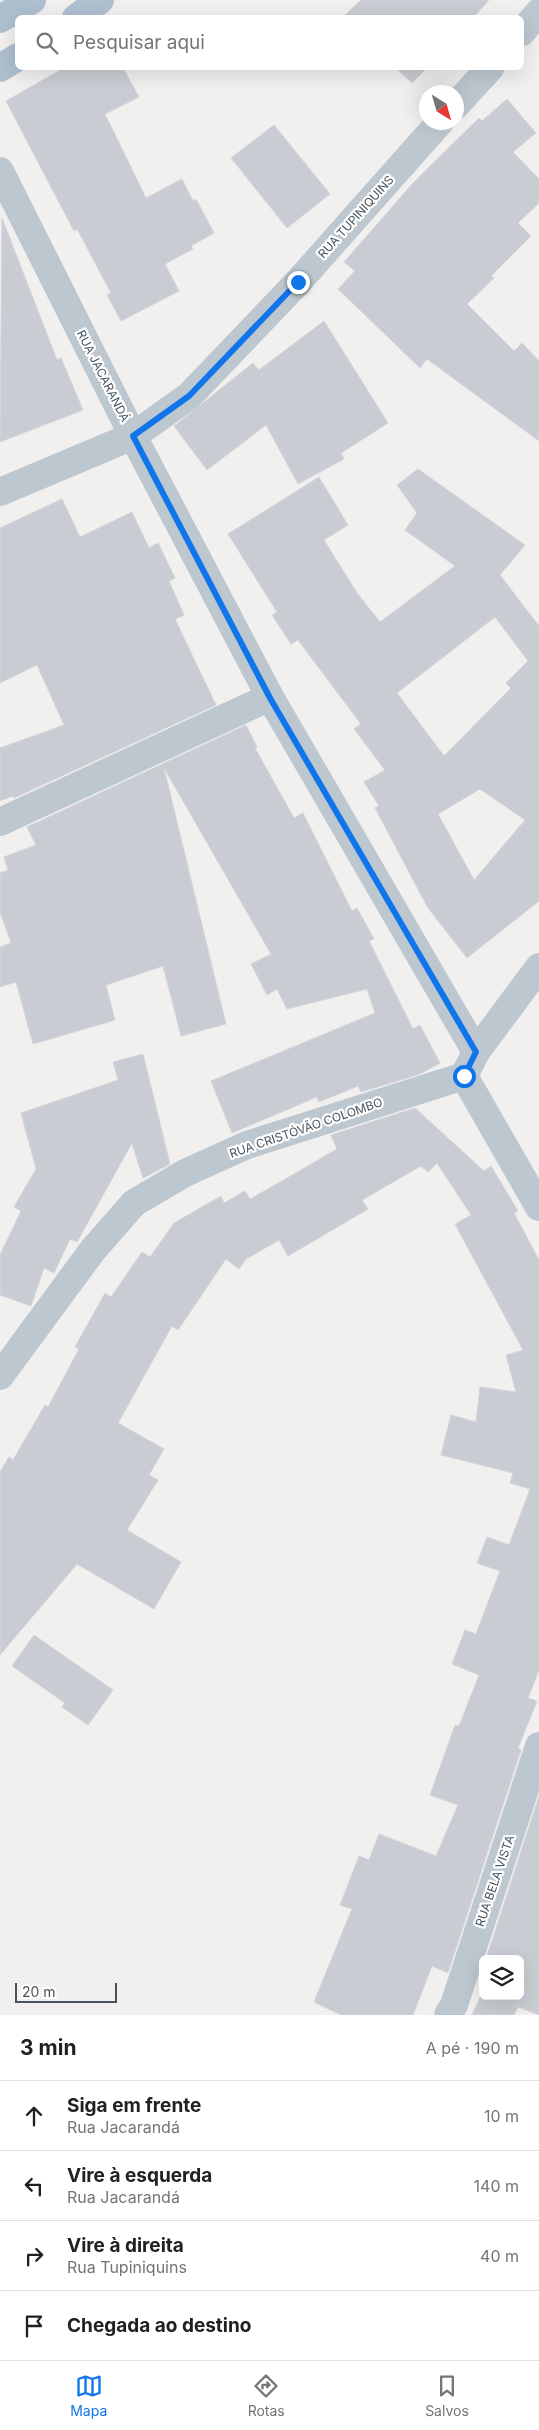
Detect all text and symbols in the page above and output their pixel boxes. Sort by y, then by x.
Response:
search box [15,15,524,70]
icon: search [33,29,61,57]
text: Pesquisar aqui [73,31,205,54]
north arrow [419,85,464,130]
street label: RUA TUPINIQUINS [315,172,397,261]
route end [287,271,310,294]
street label: RUA JACARANDÁ [74,327,133,424]
route start [453,1065,476,1088]
street label: RUA CRISTÓVÃO COLOMBO [227,1094,384,1161]
street label: RUA BELA VISTA [472,1833,517,1929]
map controls [479,1955,524,2000]
button: layers [479,1955,524,2000]
scale bar [15,1980,118,2003]
text: 20 m [22,1983,56,2000]
text: 3 min [20,2035,76,2060]
text: A pé · 190 m [426,2038,519,2058]
text: Siga em frente [67,2094,201,2117]
icon: ahead [20,2102,48,2130]
text: 10 m [484,2106,519,2126]
text: Rua Jacarandá [67,2117,180,2137]
text: Vire à esquerda [67,2164,212,2187]
icon: left [20,2172,48,2200]
text: 140 m [474,2176,519,2196]
text: Rua Jacarandá [67,2187,180,2207]
text: Vire à direita [67,2234,184,2257]
icon: right [20,2242,48,2270]
text: 40 m [480,2246,519,2266]
text: Rua Tupiniquins [67,2257,187,2277]
icon: arrive [20,2312,48,2340]
text: Chegada ao destino [67,2314,251,2337]
tab: Mapa [70,2372,107,2419]
tab: Rotas [248,2372,285,2419]
tab: Salvos [425,2372,469,2419]

